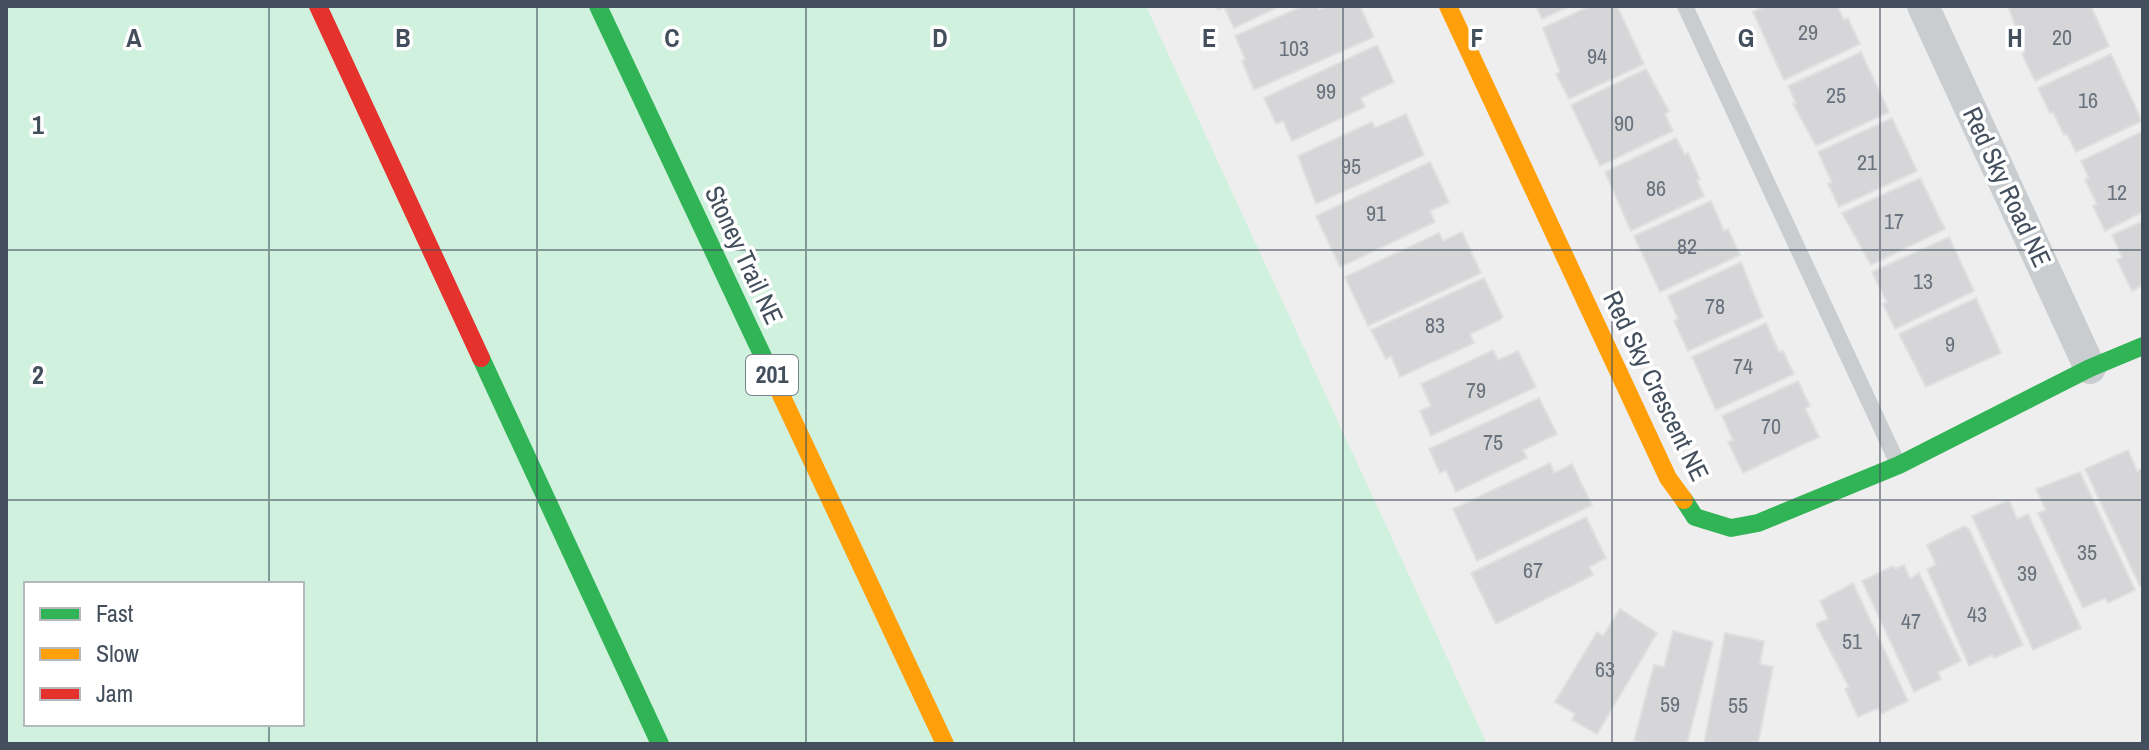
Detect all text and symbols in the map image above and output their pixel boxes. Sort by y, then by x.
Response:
house number: 29 [1798,17,1818,47]
text: A [126,20,142,55]
text: B [395,20,411,55]
text: C [664,20,680,55]
text: D [932,20,948,55]
text: E [1202,20,1216,55]
text: F [1470,20,1484,55]
text: G [1738,20,1754,55]
text: H [2007,20,2023,55]
house number: 20 [2052,22,2072,52]
house number: 103 [1279,33,1309,63]
house number: 94 [1587,41,1607,71]
house number: 99 [1316,76,1336,106]
house number: 25 [1826,80,1846,110]
house number: 16 [2078,85,2098,115]
street label: Red Sky Road NE [1955,101,2060,273]
text: 1 [32,107,44,142]
house number: 90 [1614,108,1634,138]
house number: 21 [1857,147,1877,177]
house number: 95 [1341,151,1361,181]
house number: 86 [1646,173,1666,203]
house number: 12 [2107,177,2127,207]
street label: Stoney Trail NE [697,180,792,330]
house number: 91 [1366,198,1386,228]
house number: 17 [1884,206,1904,236]
house number: 82 [1677,231,1697,261]
house number: 13 [1913,266,1933,296]
street label: Red Sky Crescent NE [1595,285,1718,487]
house number: 78 [1705,291,1725,321]
house number: 83 [1425,310,1445,340]
house number: 9 [1945,329,1955,359]
house number: 74 [1733,351,1753,381]
road number: 201 [746,355,798,395]
text: 2 [32,357,44,392]
house number: 79 [1466,375,1486,405]
house number: 70 [1761,411,1781,441]
house number: 75 [1483,427,1503,457]
house number: 35 [2077,537,2097,567]
house number: 67 [1523,555,1543,585]
house number: 39 [2017,558,2037,588]
legend [24,582,304,726]
text: Fast [96,597,134,629]
house number: 43 [1967,599,1987,629]
house number: 47 [1901,606,1921,636]
house number: 51 [1842,626,1862,656]
text: Slow [96,637,139,669]
house number: 63 [1595,654,1615,684]
text: Jam [96,677,133,709]
house number: 59 [1660,689,1680,719]
house number: 55 [1728,690,1748,720]

